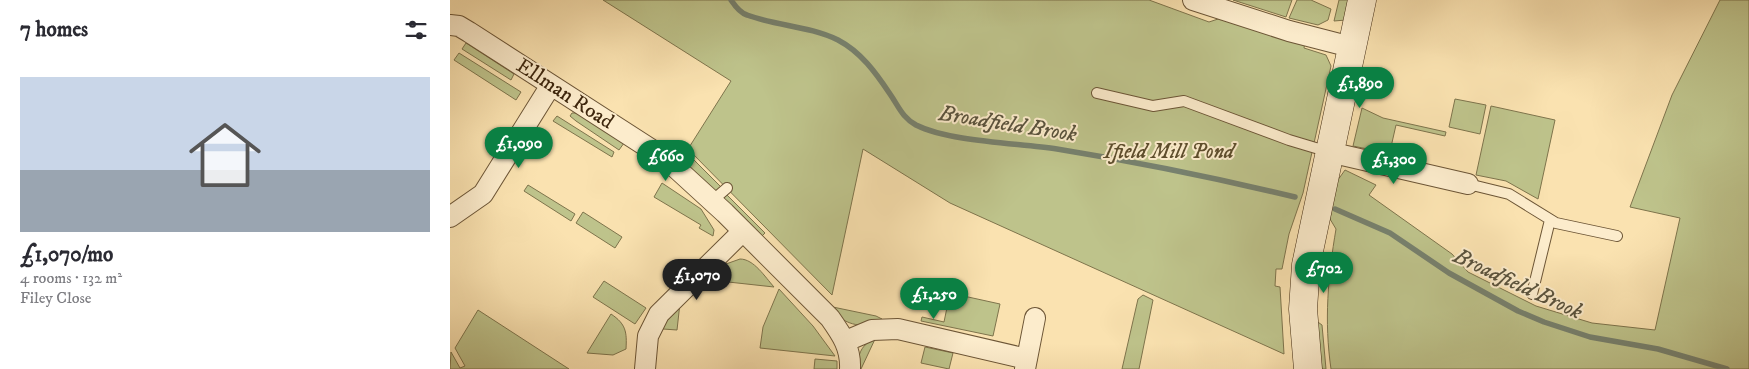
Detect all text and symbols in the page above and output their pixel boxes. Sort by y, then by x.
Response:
icon: filters [402,16,430,44]
text: 7 homes [20,17,88,43]
street label: Ellman Road [511,53,619,135]
pin: £1,890 [1319,66,1401,109]
text: £1,890 [1337,73,1383,93]
water label: Broadfield Brook [936,100,1080,148]
icon: home [180,110,270,200]
pin: £1,090 [478,126,560,169]
text: £1,090 [496,133,542,153]
park label: Ifield Mill Pond [1102,139,1237,165]
pin: £660 [636,140,696,182]
pin: £1,300 [1353,142,1435,185]
text: £660 [648,146,684,166]
text: £1,300 [1372,149,1416,169]
text: £1,070/mo [20,242,113,268]
water label: Broadfield Brook [1448,242,1587,326]
pin: £702 [1294,252,1354,294]
pin: £1,070 [656,258,738,301]
text: £702 [1306,258,1342,278]
text: £1,070 [674,265,720,285]
text: 4 rooms · 132 m² [20,268,122,288]
pin: £1,250 [893,278,975,320]
text: £1,250 [911,284,957,304]
text: Filey Close [20,288,91,308]

